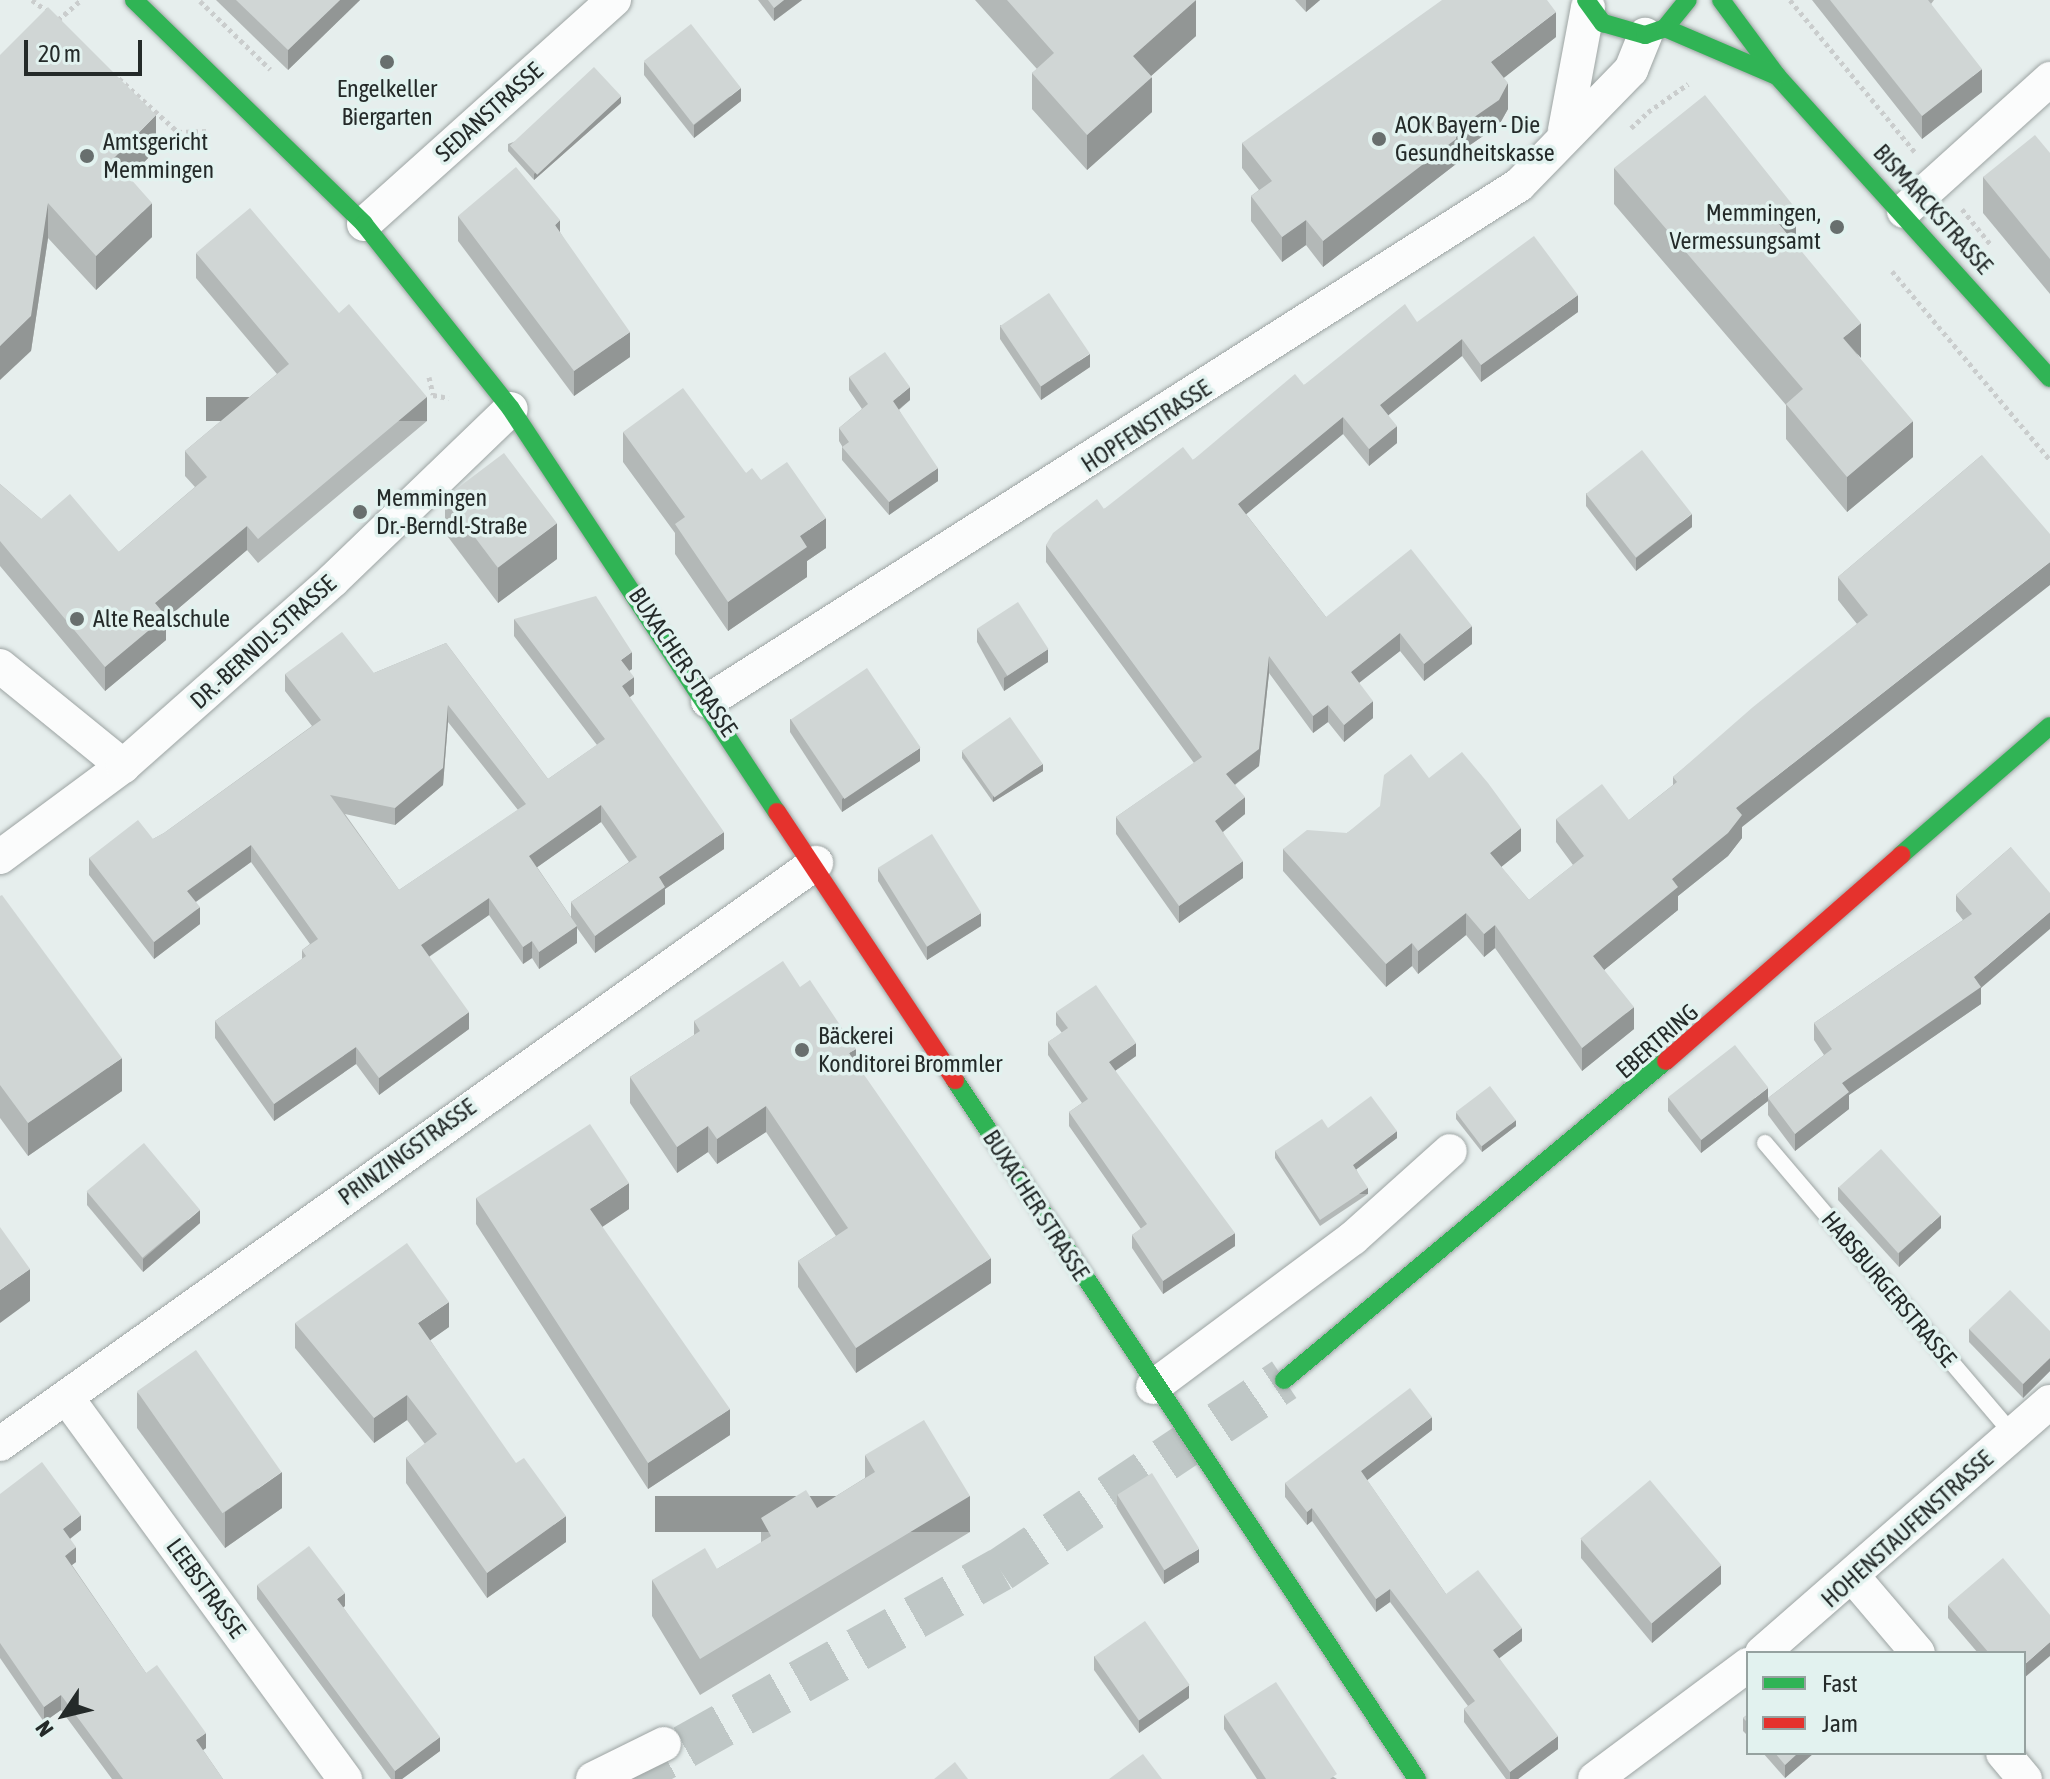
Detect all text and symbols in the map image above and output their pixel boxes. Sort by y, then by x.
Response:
scale bar [28,24,146,74]
text: 20 m [38,40,81,67]
marker: Engelkeller Biergarten [378,53,396,71]
street label: SEDANSTRASSE [429,56,549,168]
place label: Engelkeller Biergarten [337,75,437,131]
place label: AOK Bayern - Die Gesundheitskasse [1395,111,1555,167]
place label: Amtsgericht Memmingen [103,128,214,184]
marker: AOK Bayern - Die Gesundheitskasse [1370,130,1388,148]
street label: BISMARCKSTRASSE [1867,138,1999,280]
marker: Amtsgericht Memmingen [78,147,96,165]
place label: Memmingen, Vermessungsamt [1669,199,1821,255]
marker: Memmingen, Vermessungsamt [1828,218,1846,236]
street label: HOPFENSTRASSE [1076,373,1216,479]
place label: Memmingen Dr.-Berndl-Straße [376,484,527,540]
marker: Memmingen Dr.-Berndl-Straße [351,503,369,521]
street label: DR.-BERNDL-STRASSE [184,569,342,715]
street label: BUXACHER STRASSE [623,582,743,742]
place label: Alte Realschule [93,605,230,633]
marker: Alte Realschule [68,610,86,628]
street label: EBERTRING [1610,998,1704,1084]
place label: Bäckerei Konditorei Brommler [818,1022,1002,1078]
marker: Bäckerei Konditorei Brommler [793,1041,811,1059]
street label: PRINZINGSTRASSE [333,1093,481,1211]
street label: BUXACHER STRASSE [977,1125,1095,1285]
street label: HABSBURGERSTRASSE [1816,1205,1962,1373]
street label: HOHENSTAUFENSTRASSE [1815,1444,1999,1614]
street label: LEEBSTRASSE [160,1533,252,1643]
legend [1746,1651,2026,1755]
text: Fast [1822,1670,1858,1697]
north arrow [24,1675,104,1755]
text: Jam [1822,1710,1858,1737]
text: N [30,1716,59,1742]

